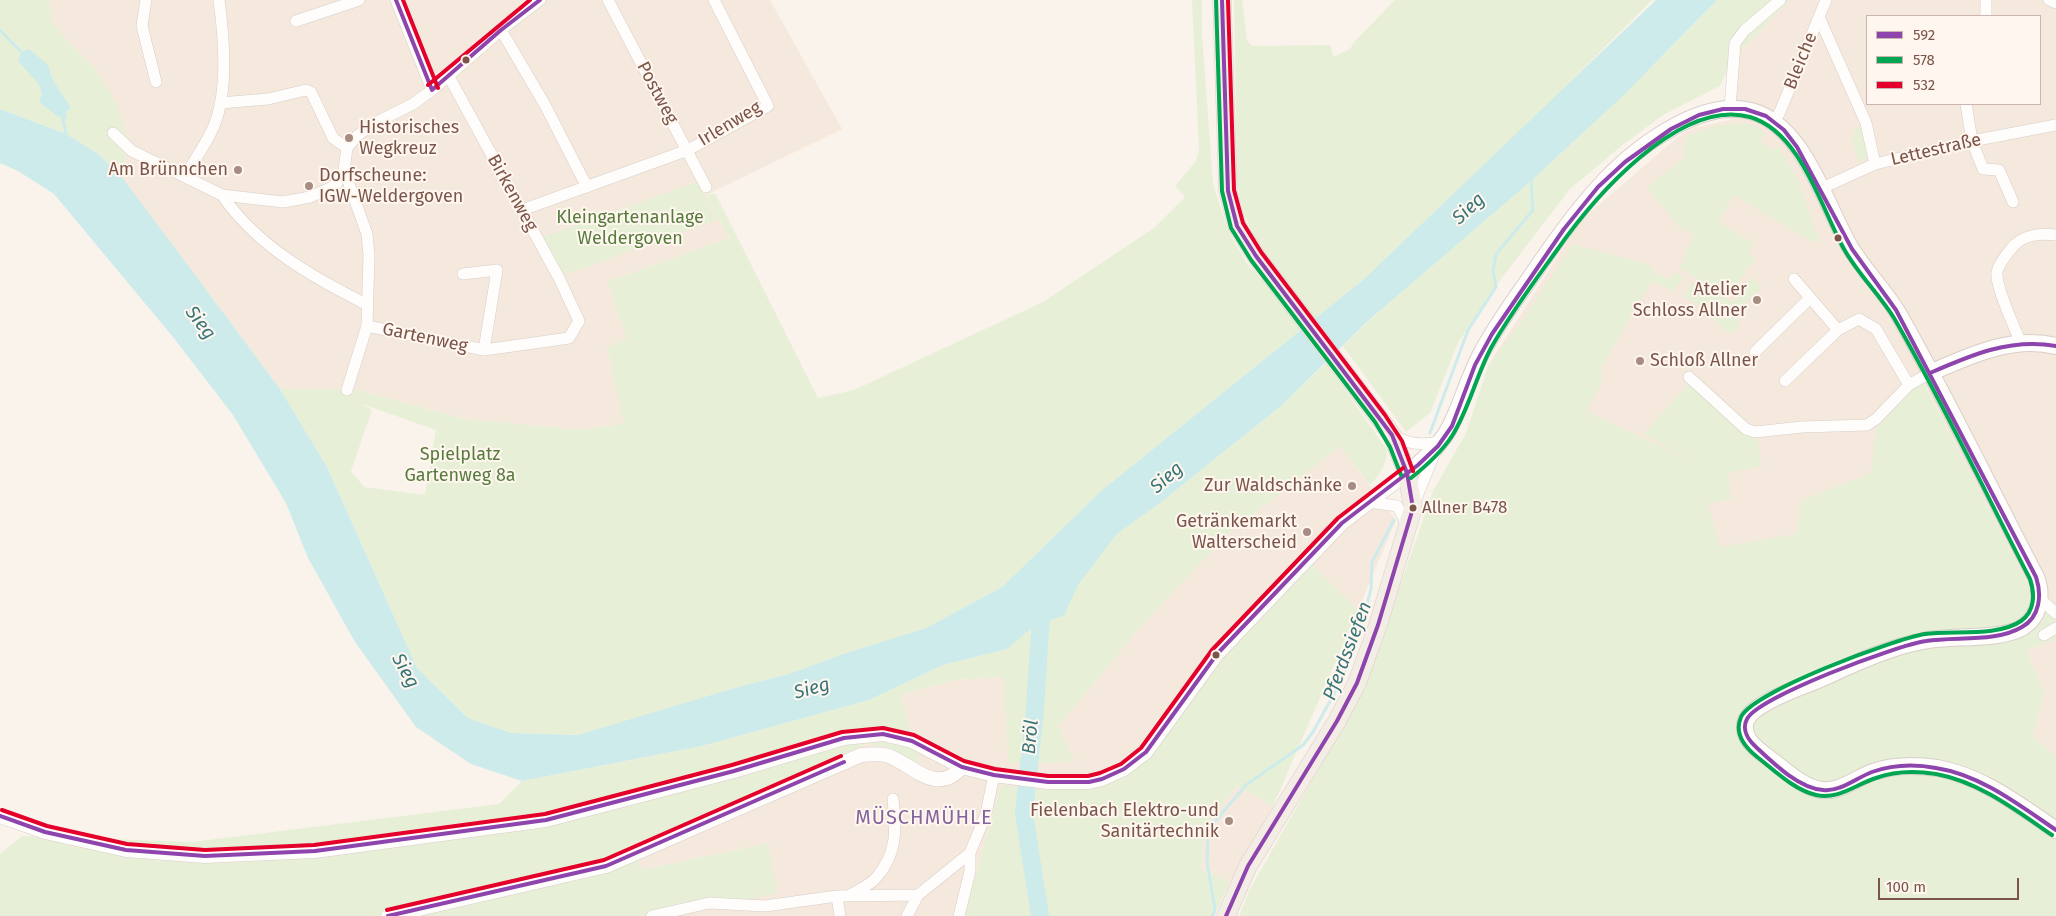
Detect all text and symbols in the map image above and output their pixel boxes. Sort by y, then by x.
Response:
legend [1866,15,2041,105]
text: 592 [1913,26,1935,44]
street label: Bleiche [1780,29,1822,93]
text: 578 [1913,51,1935,69]
unlabelled marker [461,55,471,65]
street label: Postweg [632,58,682,128]
text: 532 [1913,76,1935,94]
street label: Irlenweg [694,97,766,151]
place label: Historisches Wegkreuz [359,117,459,160]
street label: Lettestraße [1889,129,1983,171]
marker: Historisches Wegkreuz [343,132,355,144]
street label: Birkenweg [482,151,542,235]
place label: Am Brünnchen [109,159,228,181]
marker: Am Brünnchen [232,164,244,176]
place label: Dorfscheune: IGW-Weldergoven [319,165,463,208]
marker: Dorfscheune: IGW-Weldergoven [303,180,315,192]
water label: Sieg [1448,188,1490,230]
park label: Kleingartenanlage Weldergoven [556,207,704,250]
unlabelled marker [1833,233,1843,243]
place label: Atelier Schloss Allner [1633,279,1747,322]
marker: Atelier Schloss Allner [1751,294,1763,306]
water label: Sieg [180,302,220,344]
street label: Gartenweg [380,318,470,358]
place label: Schloß Allner [1650,350,1758,372]
marker: Schloß Allner [1634,355,1646,367]
park label: Spielplatz Gartenweg 8a [404,444,516,486]
water label: Sieg [1146,457,1188,499]
place label: Zur Waldschänke [1204,475,1342,497]
marker: Zur Waldschänke [1346,480,1358,492]
place label: Allner B478 [1422,498,1507,518]
marker: Allner B478 [1408,503,1418,513]
place label: Getränkemarkt Walterscheid [1176,511,1297,554]
marker: Getränkemarkt Walterscheid [1301,526,1313,538]
water label: Pferdssiefen [1319,598,1377,704]
water label: Sieg [386,650,424,692]
unlabelled marker [1211,650,1221,660]
water label: Sieg [792,673,832,705]
water label: Bröl [1018,719,1044,755]
place label: Fielenbach Elektro-und Sanitärtechnik [1030,800,1219,842]
district label: MÜSCHMÜHLE [854,806,994,830]
marker: Fielenbach Elektro-und Sanitärtechnik [1223,815,1235,827]
scale bar [1881,868,2022,900]
text: 100 m [1886,878,1926,896]

